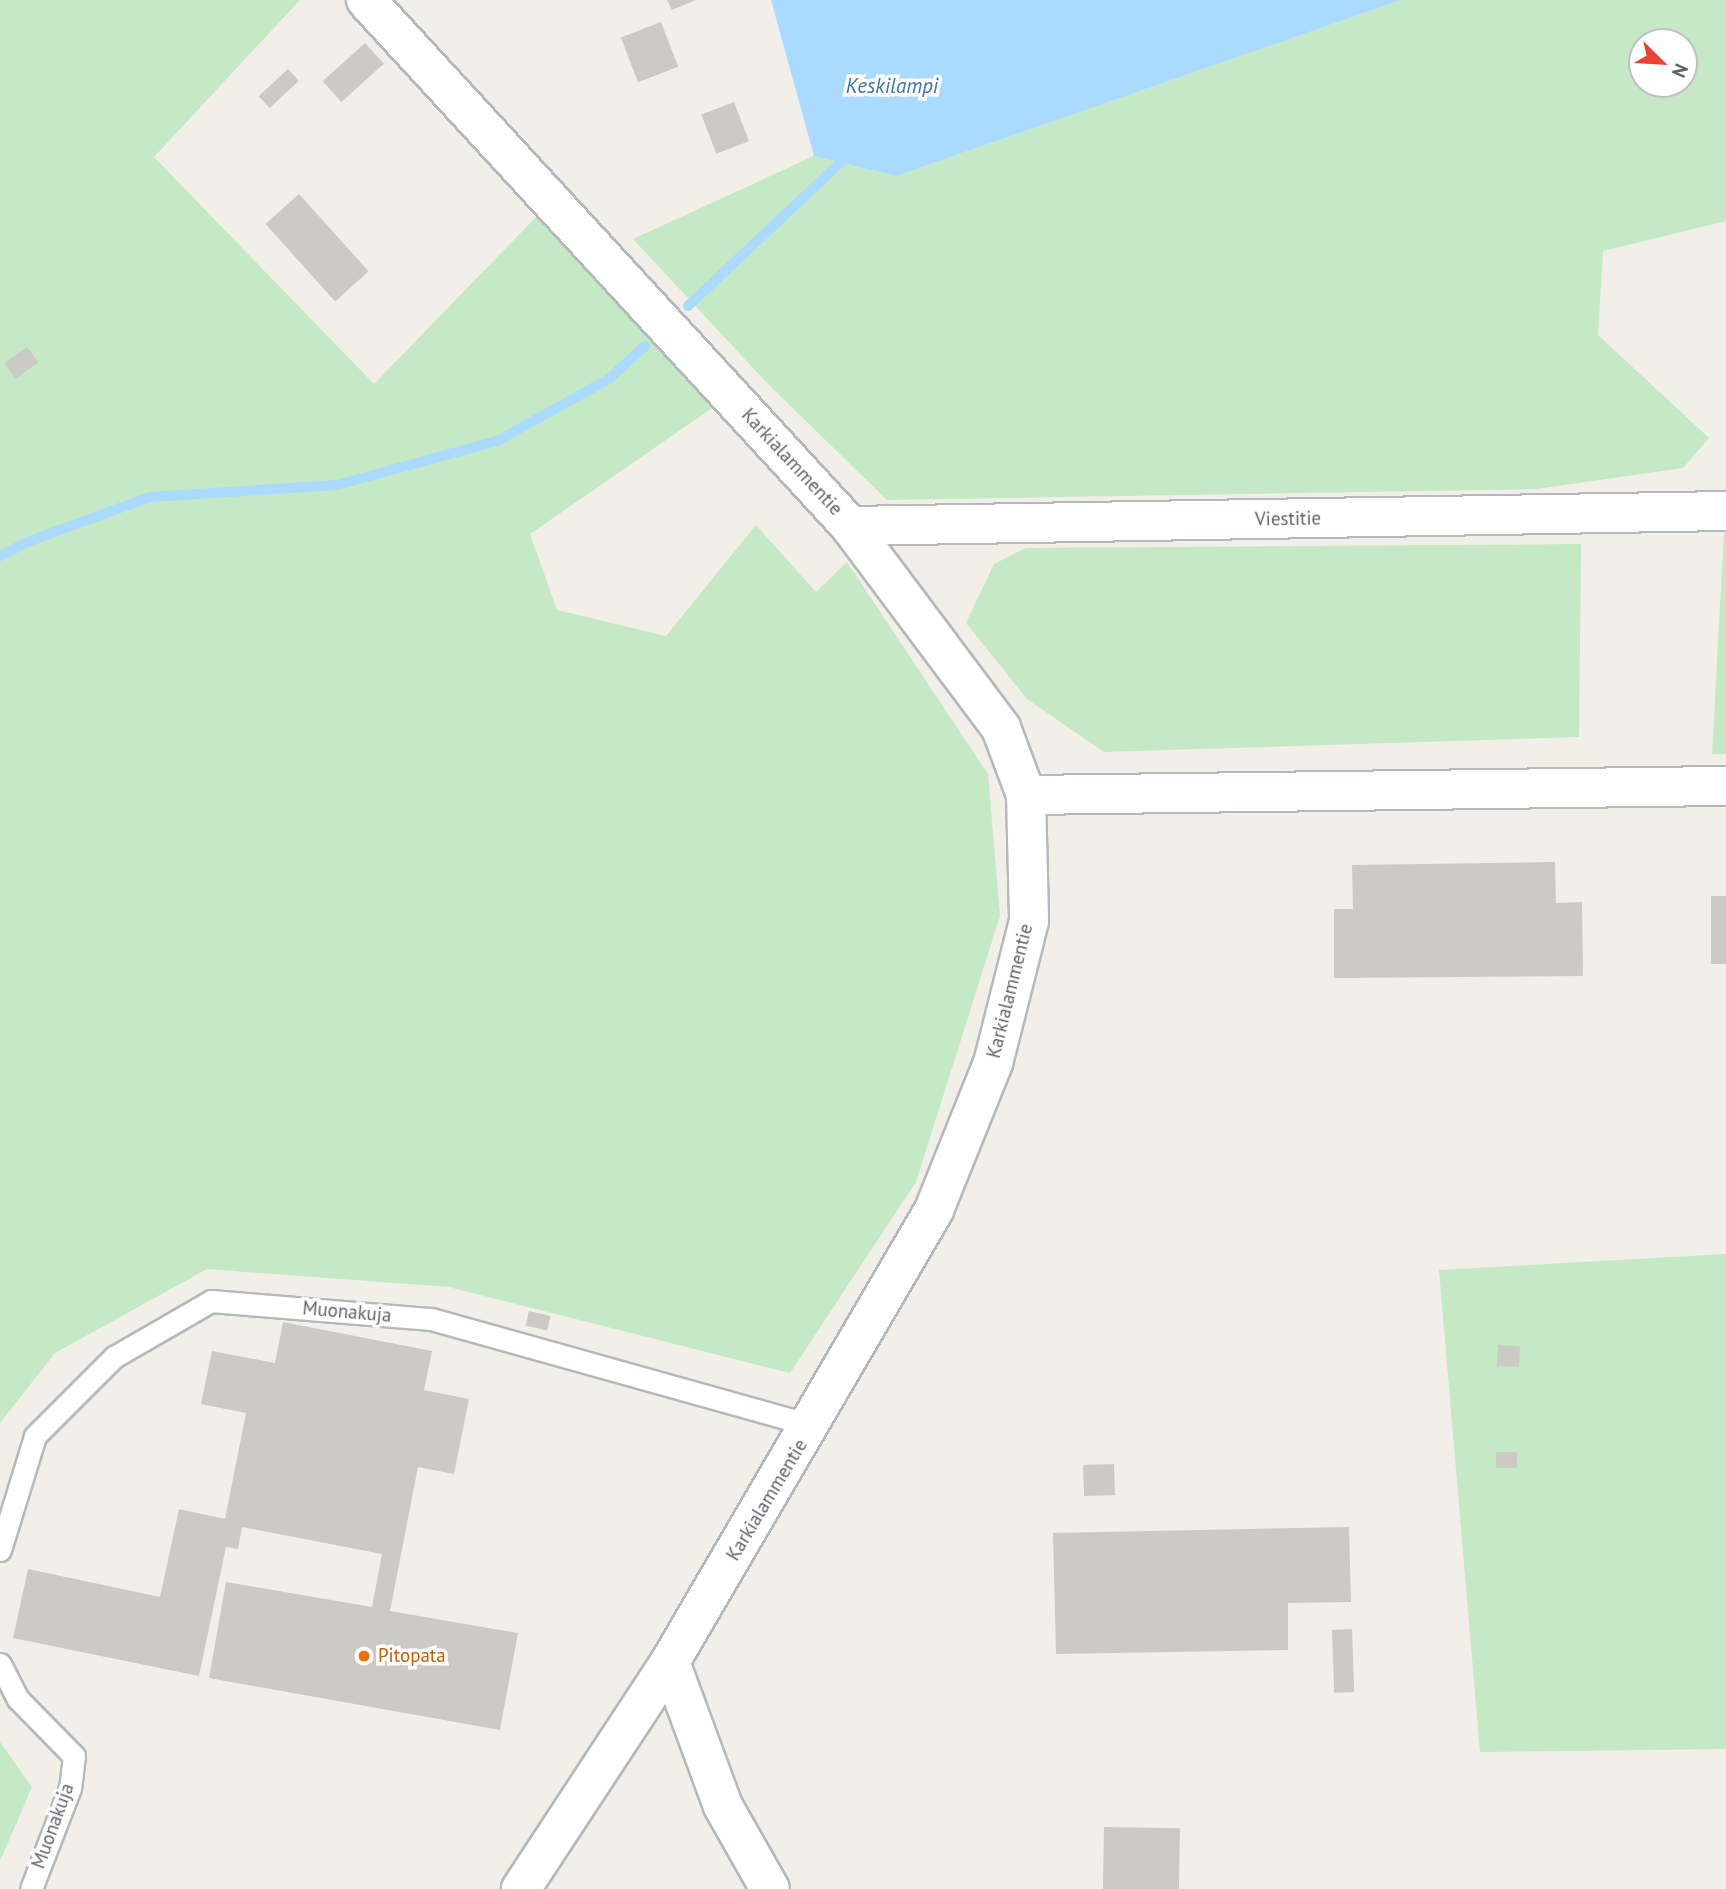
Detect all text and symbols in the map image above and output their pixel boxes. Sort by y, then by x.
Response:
north arrow [1628,28,1698,98]
text: N [1667,60,1694,81]
water label: Keskilampi [846,73,938,99]
street label: Karkialammentie [737,404,847,520]
street label: Viestitie [1255,507,1321,531]
street label: Karkialammentie [982,921,1038,1061]
street label: Muonakuja [302,1297,392,1327]
street label: Karkialammentie [722,1435,812,1565]
place label: Pitopata [378,1645,446,1667]
marker: Pitopata [356,1648,372,1664]
street label: Muonakuja [27,1780,79,1872]

